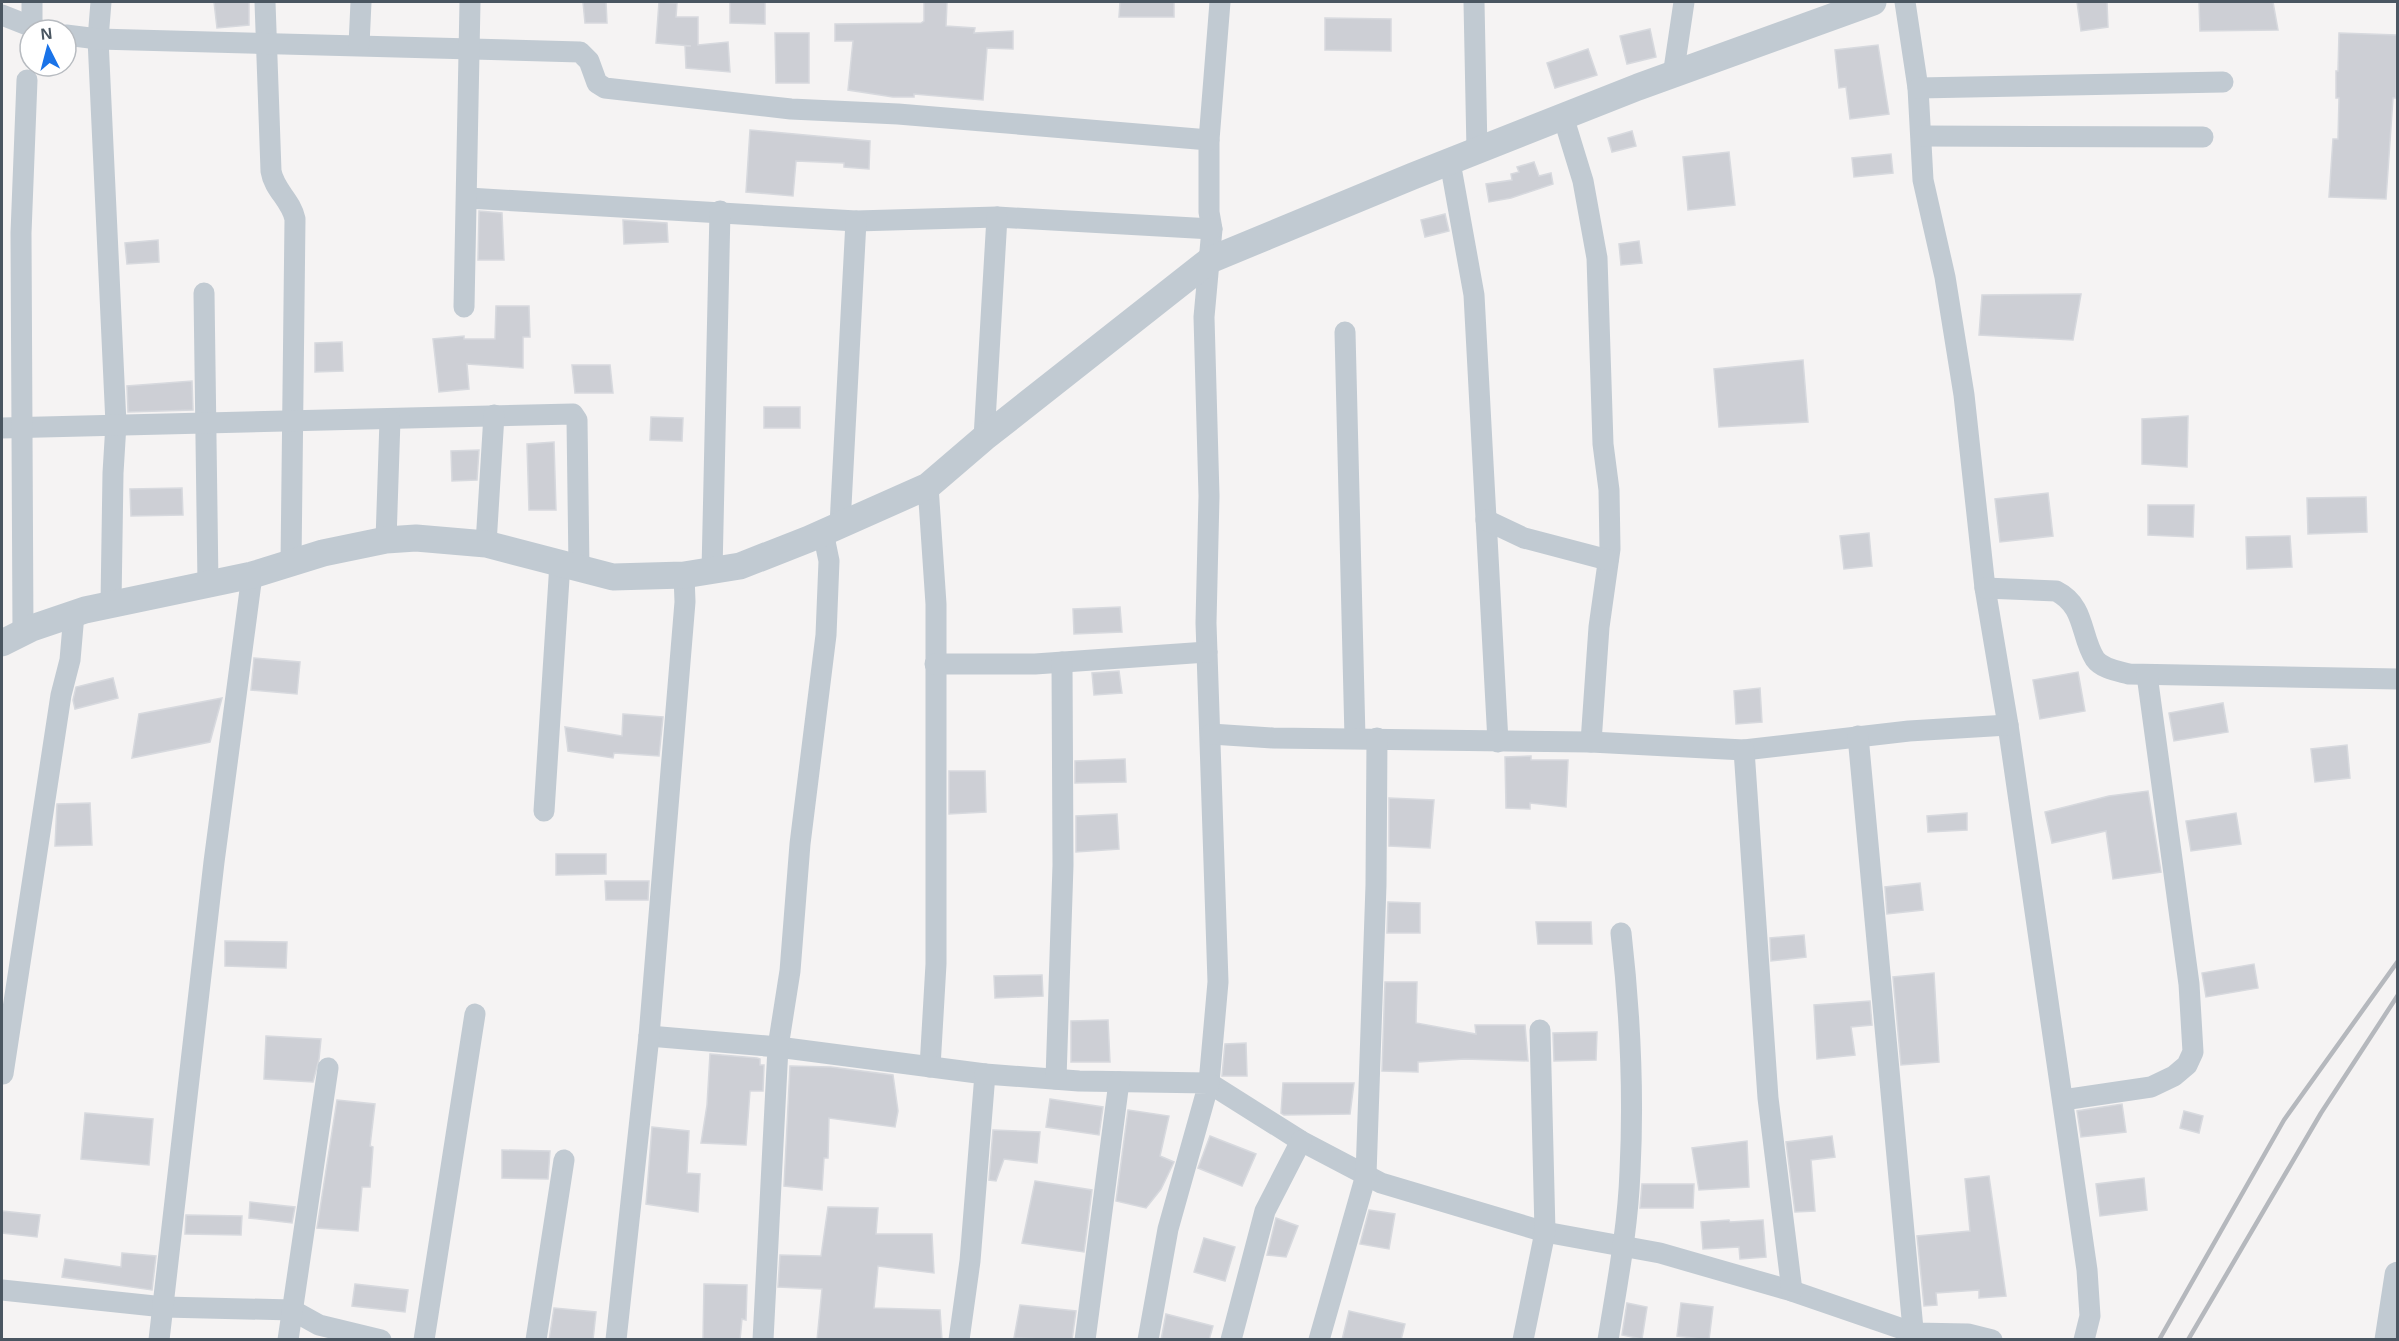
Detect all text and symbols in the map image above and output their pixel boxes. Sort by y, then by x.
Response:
north arrow [18,18,78,78]
text: N [40,25,53,43]

